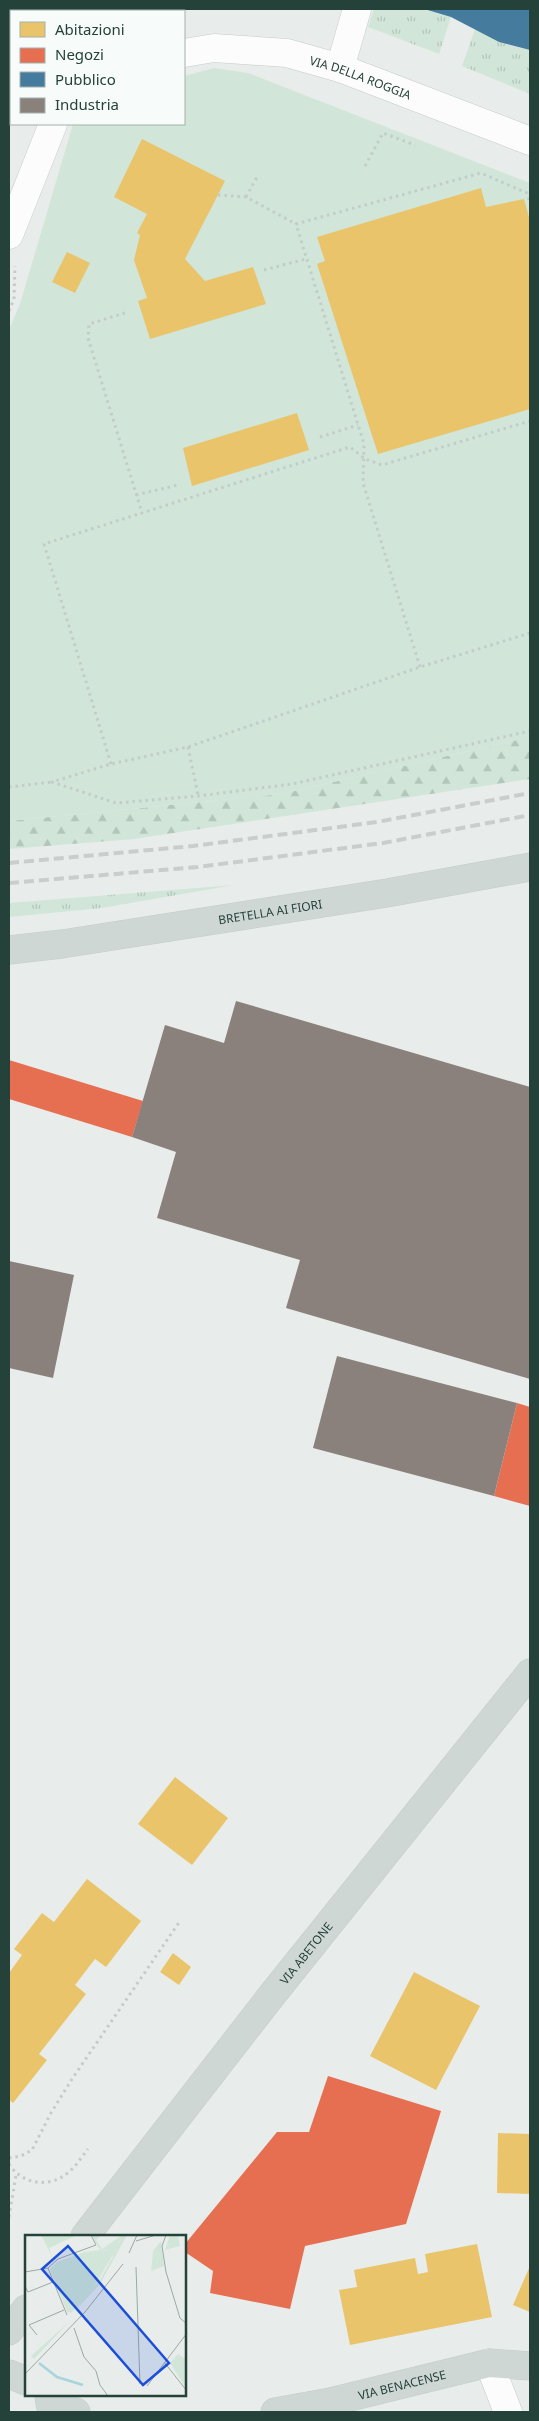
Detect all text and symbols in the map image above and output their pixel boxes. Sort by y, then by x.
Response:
legend [10,10,185,125]
text: Abitazioni [55,19,125,39]
text: Negozi [55,44,104,64]
street label: VIA DELLA ROGGIA [308,51,414,103]
text: Pubblico [55,69,116,89]
text: Industria [55,94,119,114]
street label: BRETELLA AI FIORI [217,895,323,928]
street label: VIA ABETONE [275,1918,336,1988]
inset map [25,2235,186,2396]
street label: VIA BENACENSE [356,2365,448,2403]

